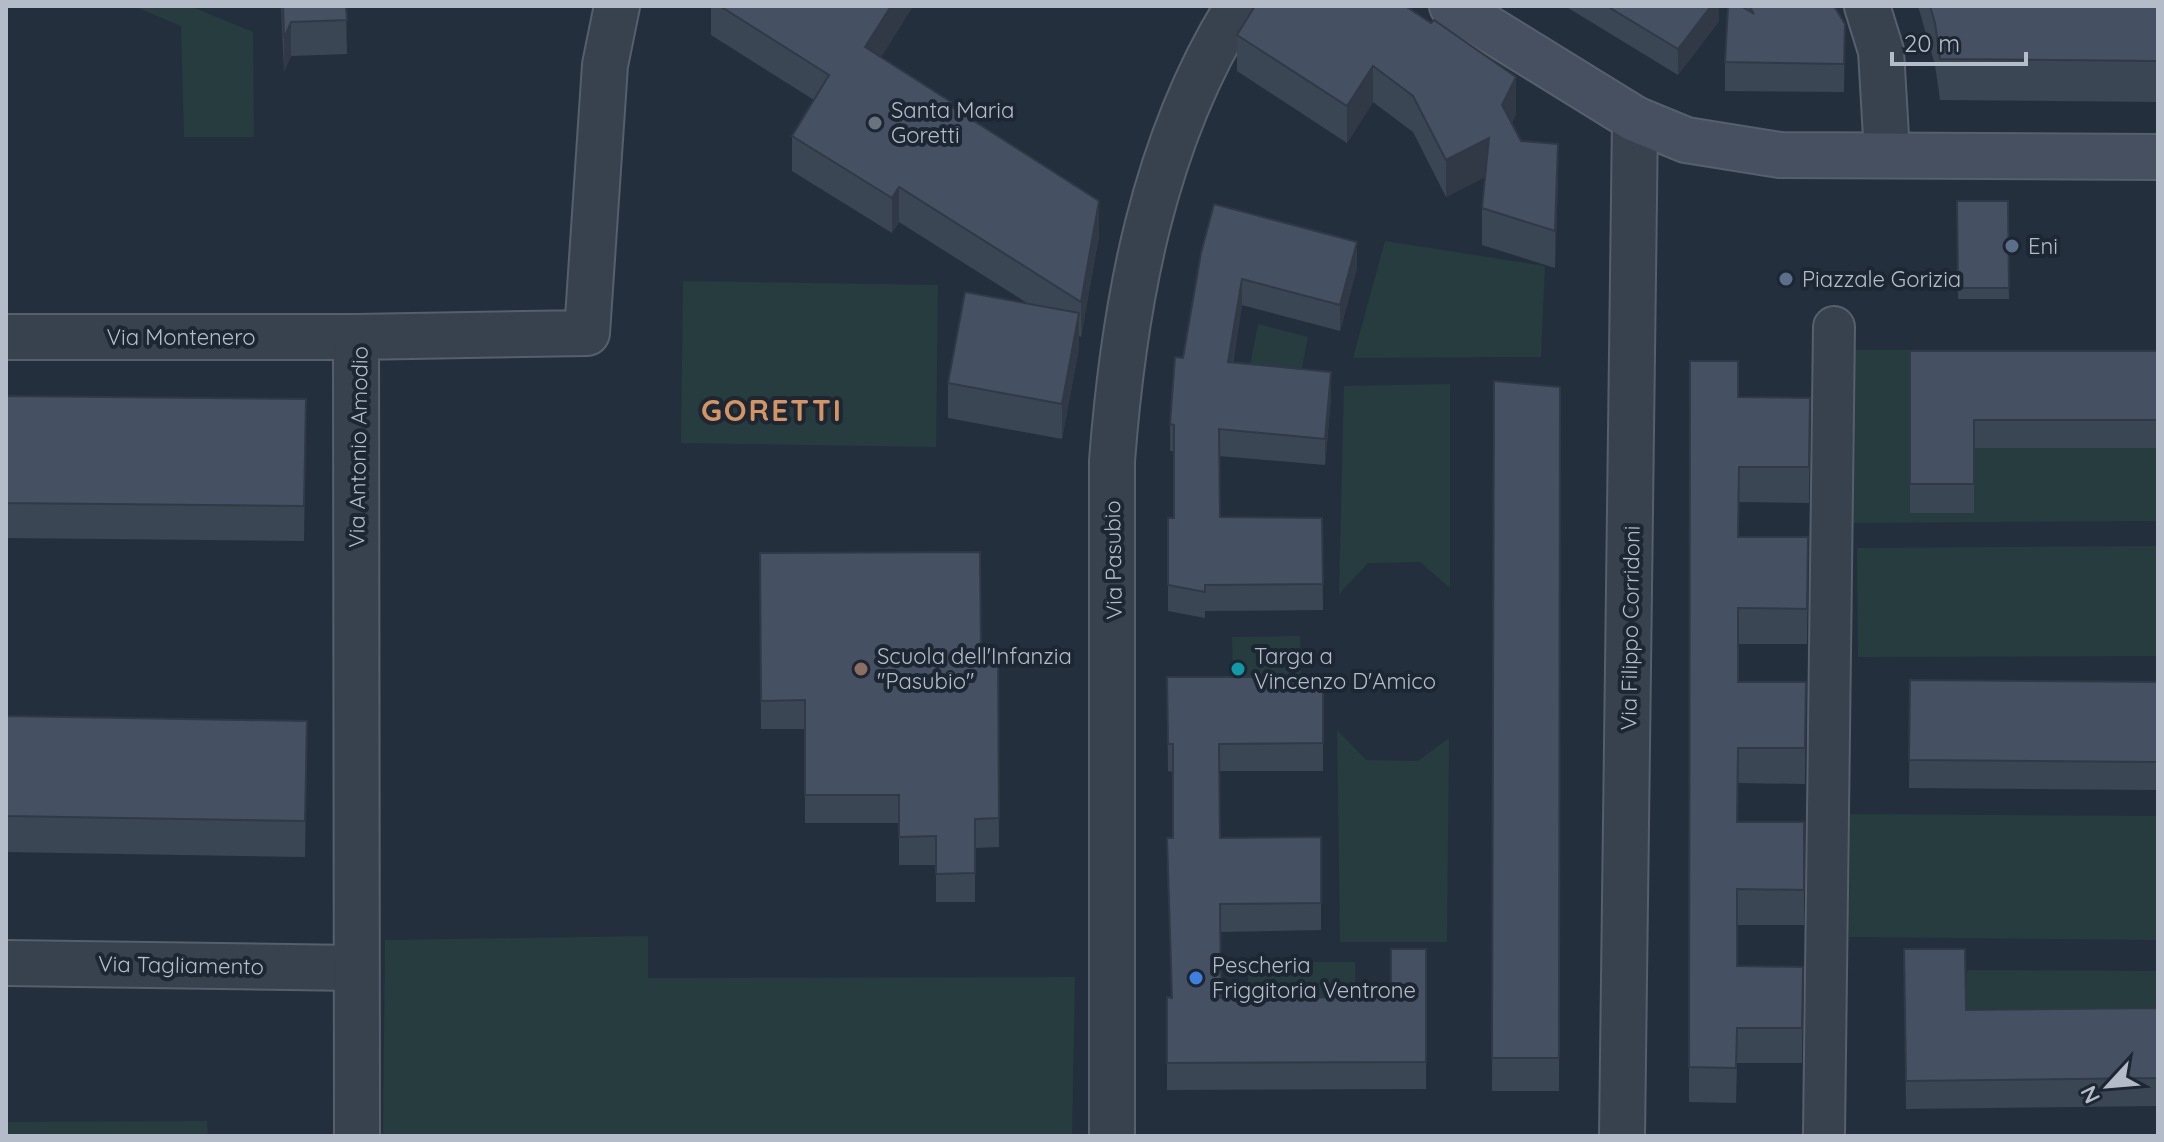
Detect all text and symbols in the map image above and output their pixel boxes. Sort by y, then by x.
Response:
scale bar [1892,16,2026,66]
text: 20 m [1904,28,1960,58]
place label: Santa Maria Goretti [891,96,1014,149]
marker: Santa Maria Goretti [866,114,884,132]
place label: Eni [2028,232,2058,260]
marker: Eni [2003,237,2021,255]
place label: Piazzale Gorizia [1802,265,1961,293]
marker: Piazzale Gorizia [1777,270,1795,288]
street label: Via Montenero [106,323,256,351]
street label: Via Antonio Amodio [342,346,374,548]
district label: GORETTI [701,391,843,429]
street label: Via Pasubio [1098,500,1128,620]
street label: Via Filippo Corridoni [1614,525,1646,731]
place label: Scuola dell'Infanzia "Pasubio" [877,642,1072,695]
place label: Targa a Vincenzo D'Amico [1254,642,1436,695]
marker: Scuola dell'Infanzia "Pasubio" [852,660,870,678]
marker: Targa a Vincenzo D'Amico [1229,660,1247,678]
street label: Via Tagliamento [98,950,264,980]
place label: Pescheria Friggitoria Ventrone [1212,951,1416,1004]
marker: Pescheria Friggitoria Ventrone [1187,969,1205,987]
north arrow [2068,1046,2148,1126]
text: N [2074,1081,2106,1108]

